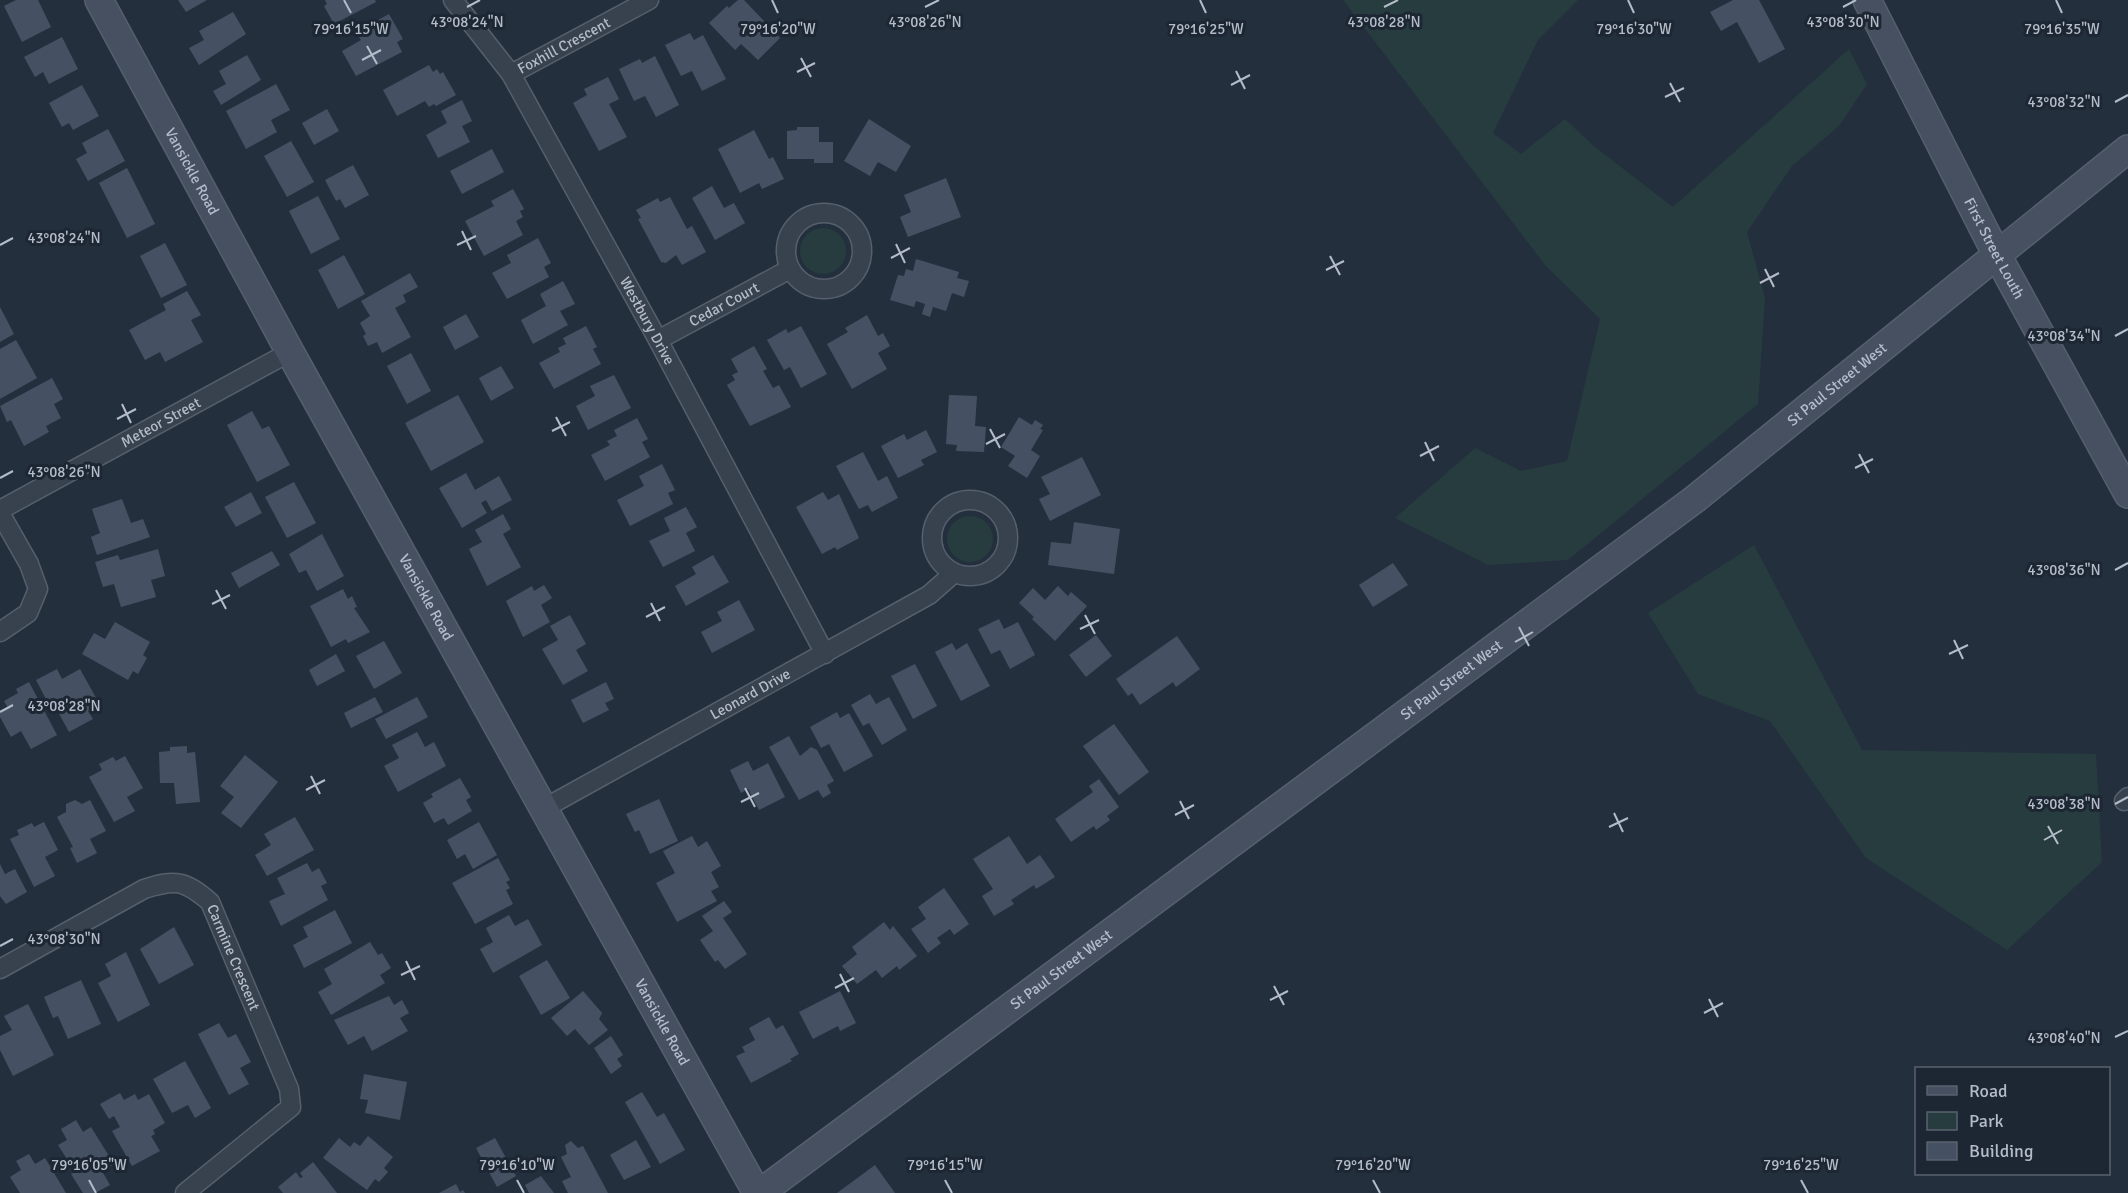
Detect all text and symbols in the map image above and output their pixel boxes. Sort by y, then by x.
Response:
text: 43°08'24"N [430,13,504,31]
text: 43°08'26"N [888,13,962,31]
text: 43°08'28"N [1347,13,1421,31]
text: 43°08'30"N [1806,13,1880,31]
street label: Foxhill Crescent [514,14,613,78]
text: 79°16'15"W [313,20,389,38]
text: 79°16'20"W [740,20,816,38]
text: 79°16'25"W [1168,20,1244,38]
text: 79°16'30"W [1596,20,1672,38]
text: 79°16'35"W [2024,20,2100,38]
text: 43°08'32"N [2027,93,2101,111]
street label: Vansickle Road [161,125,223,218]
street label: First Street Louth [1960,195,2028,302]
text: 43°08'24"N [27,229,101,247]
street label: Westbury Drive [616,274,679,368]
street label: Cedar Court [686,278,762,331]
text: 43°08'34"N [2027,327,2101,345]
street label: St Paul Street West [1784,339,1890,430]
street label: Meteor Street [118,393,204,451]
text: 43°08'26"N [27,463,101,481]
street label: Vansickle Road [395,551,457,644]
text: 43°08'36"N [2027,561,2101,579]
street label: St Paul Street West [1397,636,1506,724]
street label: Leonard Drive [707,665,793,723]
text: 43°08'28"N [27,697,101,715]
text: 43°08'38"N [2027,795,2101,813]
street label: Carmine Crescent [203,901,264,1013]
street label: St Paul Street West [1007,926,1116,1013]
text: 43°08'30"N [27,930,101,948]
street label: Vansickle Road [631,976,693,1069]
text: 43°08'40"N [2027,1029,2101,1047]
legend [1915,1067,2110,1175]
text: Road [1969,1080,2008,1102]
text: Park [1969,1110,2004,1132]
text: Building [1969,1140,2033,1162]
text: 79°16'05"W [51,1156,127,1174]
text: 79°16'10"W [479,1156,555,1174]
text: 79°16'15"W [907,1156,983,1174]
text: 79°16'20"W [1335,1156,1411,1174]
text: 79°16'25"W [1763,1156,1839,1174]

